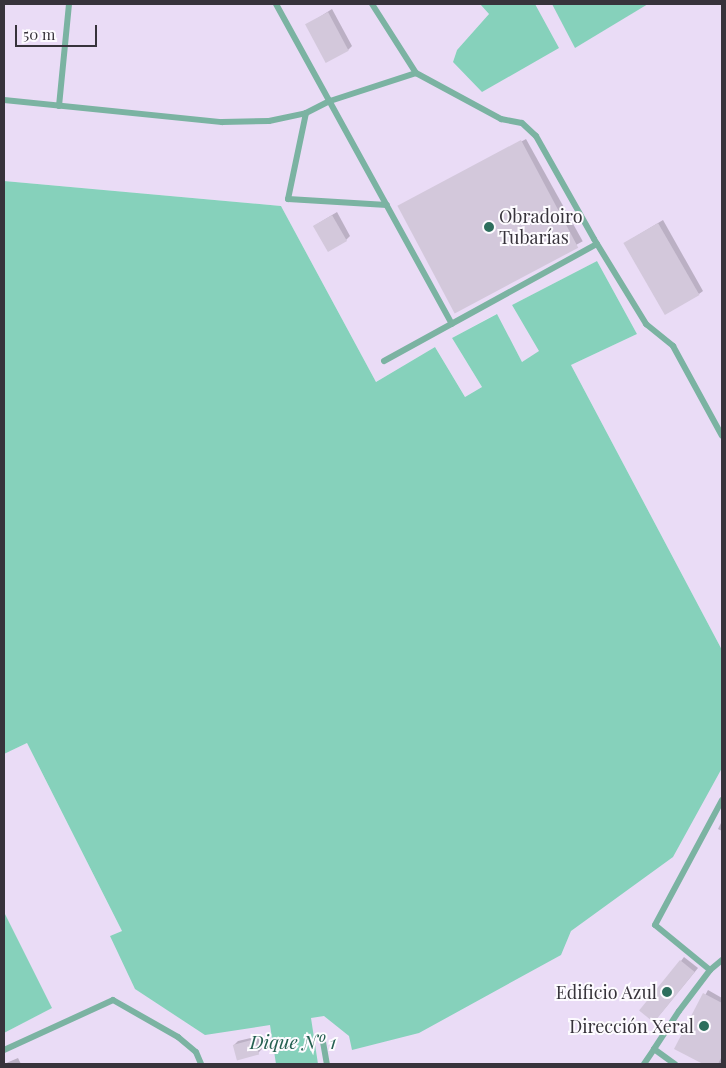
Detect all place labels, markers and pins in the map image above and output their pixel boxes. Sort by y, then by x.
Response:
place label: Obradoiro Tubarías [499,206,583,248]
marker: Obradoiro Tubarías [483,221,495,233]
place label: Edificio Azul [555,981,657,1003]
marker: Edificio Azul [661,986,673,998]
place label: Dirección Xeral [569,1015,694,1037]
marker: Dirección Xeral [698,1020,710,1032]

